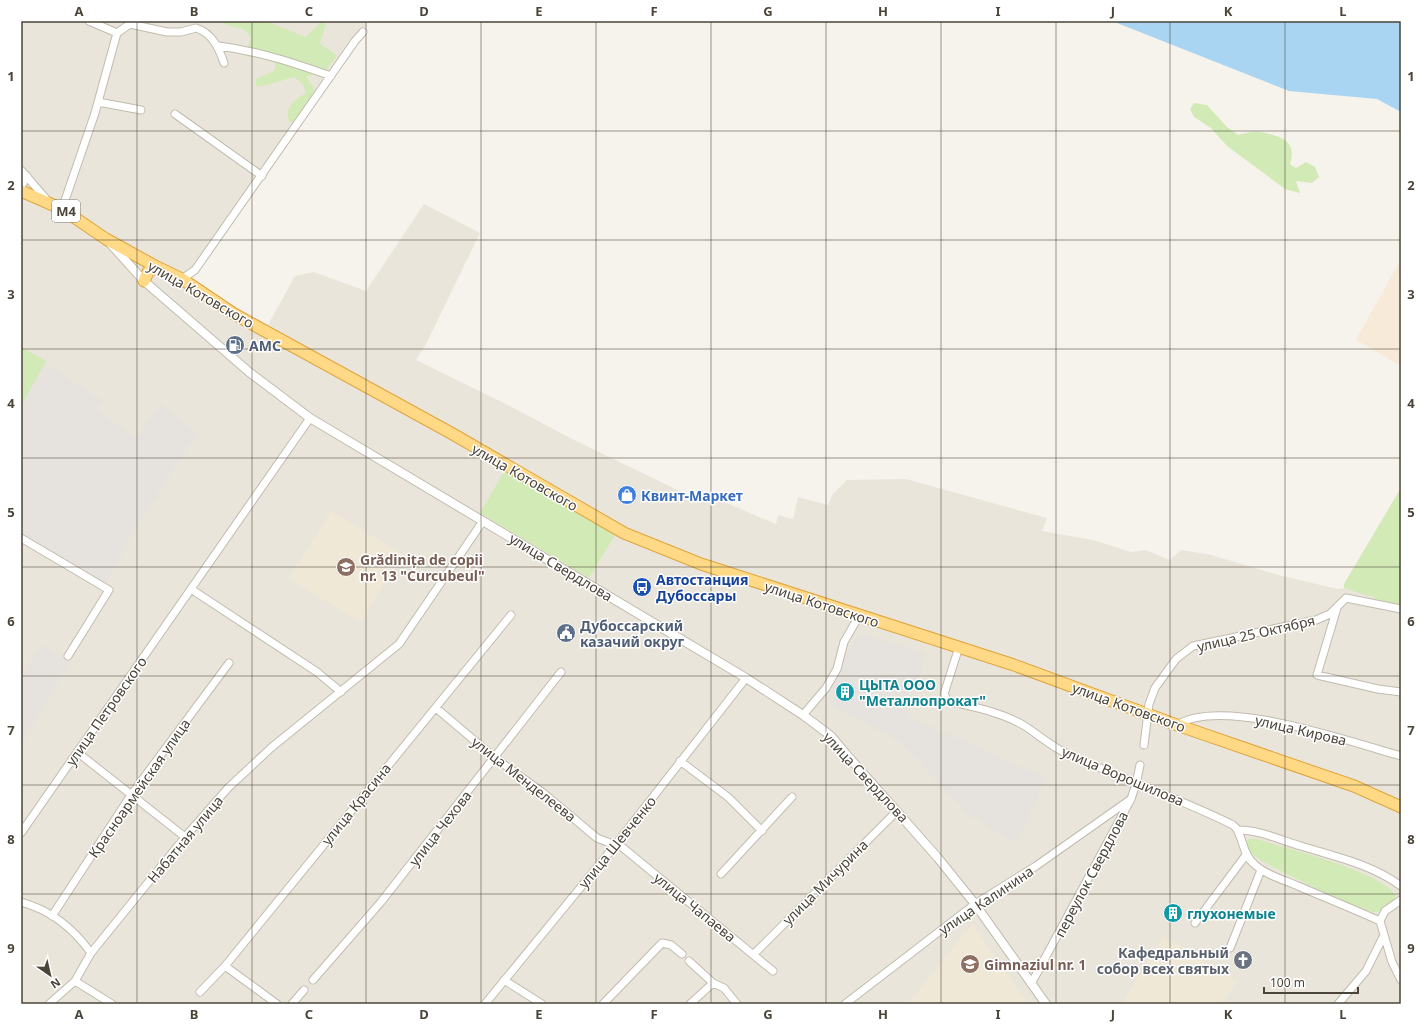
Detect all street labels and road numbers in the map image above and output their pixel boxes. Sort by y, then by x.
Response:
road number: M4 [52,200,80,222]
street label: улица Котовского [145,256,257,332]
street label: улица Котовского [469,439,581,515]
street label: улица Свердлова [506,529,616,605]
street label: улица Котовского [762,577,882,631]
street label: улица 25 Октября [1195,610,1317,656]
street label: улица Петровского [61,653,151,769]
street label: улица Котовского [1070,678,1188,736]
street label: улица Кирова [1253,710,1349,750]
street label: Красноармейская улица [84,715,194,861]
street label: улица Свердлова [819,728,913,826]
street label: улица Менделеева [468,732,580,826]
street label: улица Ворошилова [1059,742,1187,810]
street label: улица Красина [317,759,395,849]
street label: улица Чехова [404,786,476,870]
street label: Набатная улица [143,791,227,887]
street label: улица Шевченко [574,792,660,892]
street label: переулок Свердлова [1050,808,1132,940]
street label: улица Мичурина [778,835,872,929]
street label: улица Калинина [935,861,1037,939]
street label: улица Чапаева [650,868,740,946]

